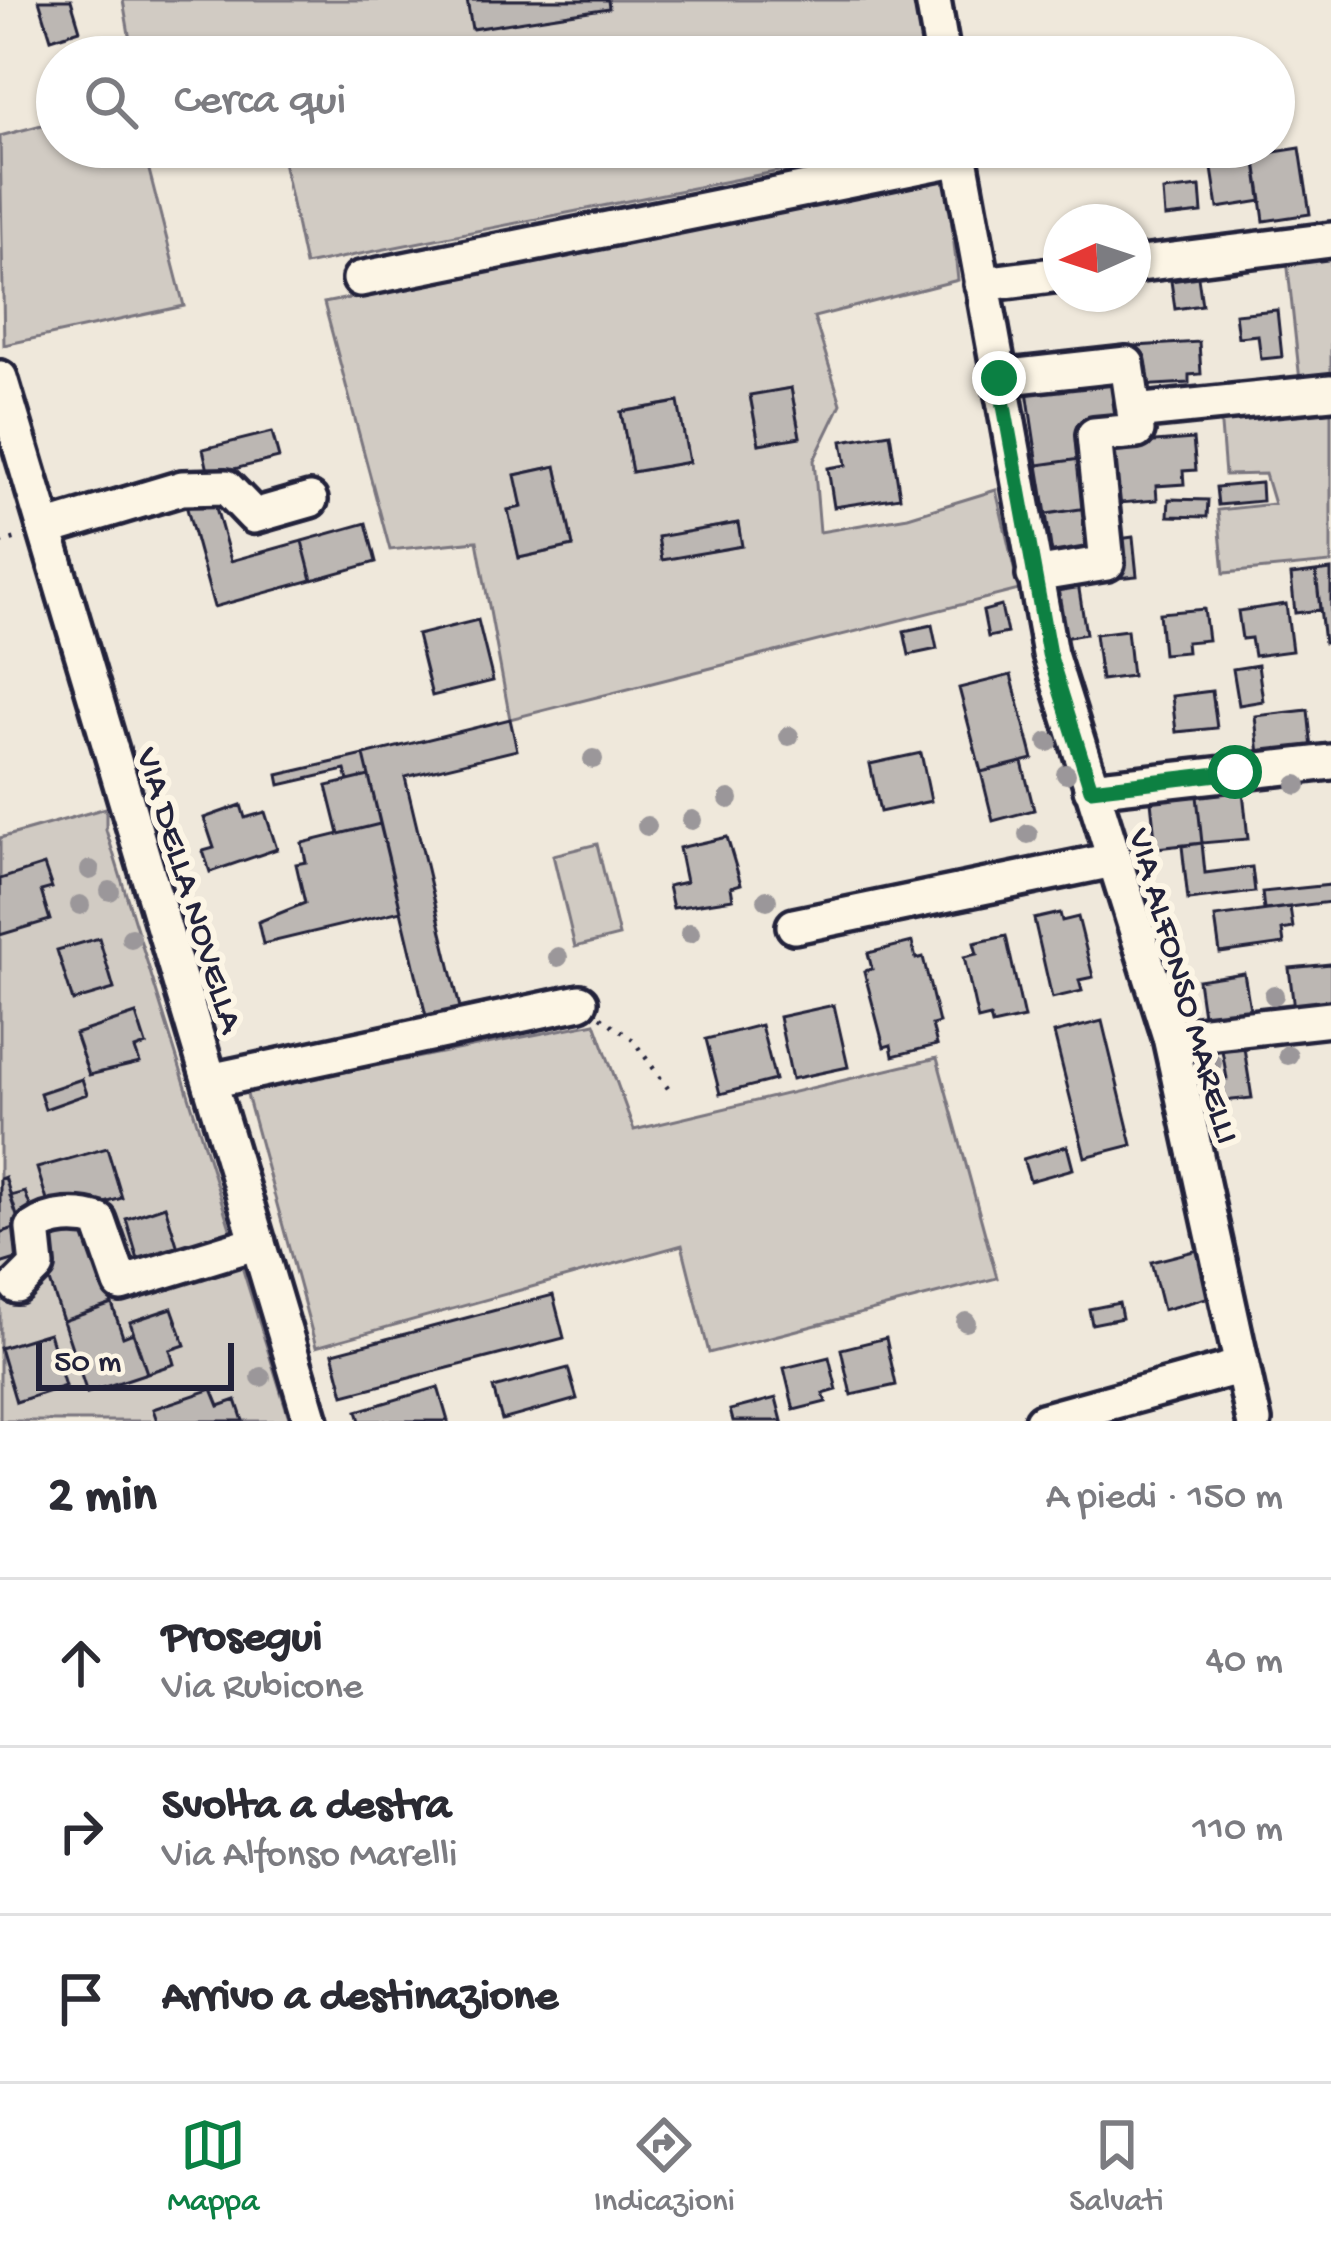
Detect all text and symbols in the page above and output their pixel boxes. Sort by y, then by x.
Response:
search box [36,36,1295,168]
icon: search [78,69,144,135]
text: Cerca qui [174,76,346,129]
north arrow [1043,204,1151,312]
route end [972,351,1026,405]
street label: VIA DELLA NOVELLA [123,742,251,1040]
route start [1208,745,1262,799]
street label: VIA ALFONSO MARELLI [1115,823,1246,1149]
scale bar [36,1337,234,1390]
text: 50 m [54,1345,121,1383]
text: 2 min [48,1469,157,1529]
text: A piedi · 150 m [1046,1476,1283,1522]
text: Prosegui [162,1613,322,1666]
icon: ahead [48,1630,114,1696]
text: 40 m [1205,1640,1283,1686]
text: Via Rubicone [162,1666,363,1712]
text: Svolta a destra [162,1781,451,1834]
icon: right [48,1798,114,1864]
text: 110 m [1192,1808,1283,1854]
text: Via Alfonso Marelli [162,1834,457,1880]
icon: arrive [48,1966,114,2032]
text: Arrivo a destinazione [162,1972,558,2025]
tab: Mappa [167,2112,259,2222]
tab: Indicazioni [594,2112,735,2222]
tab: Salvati [1069,2112,1164,2222]

